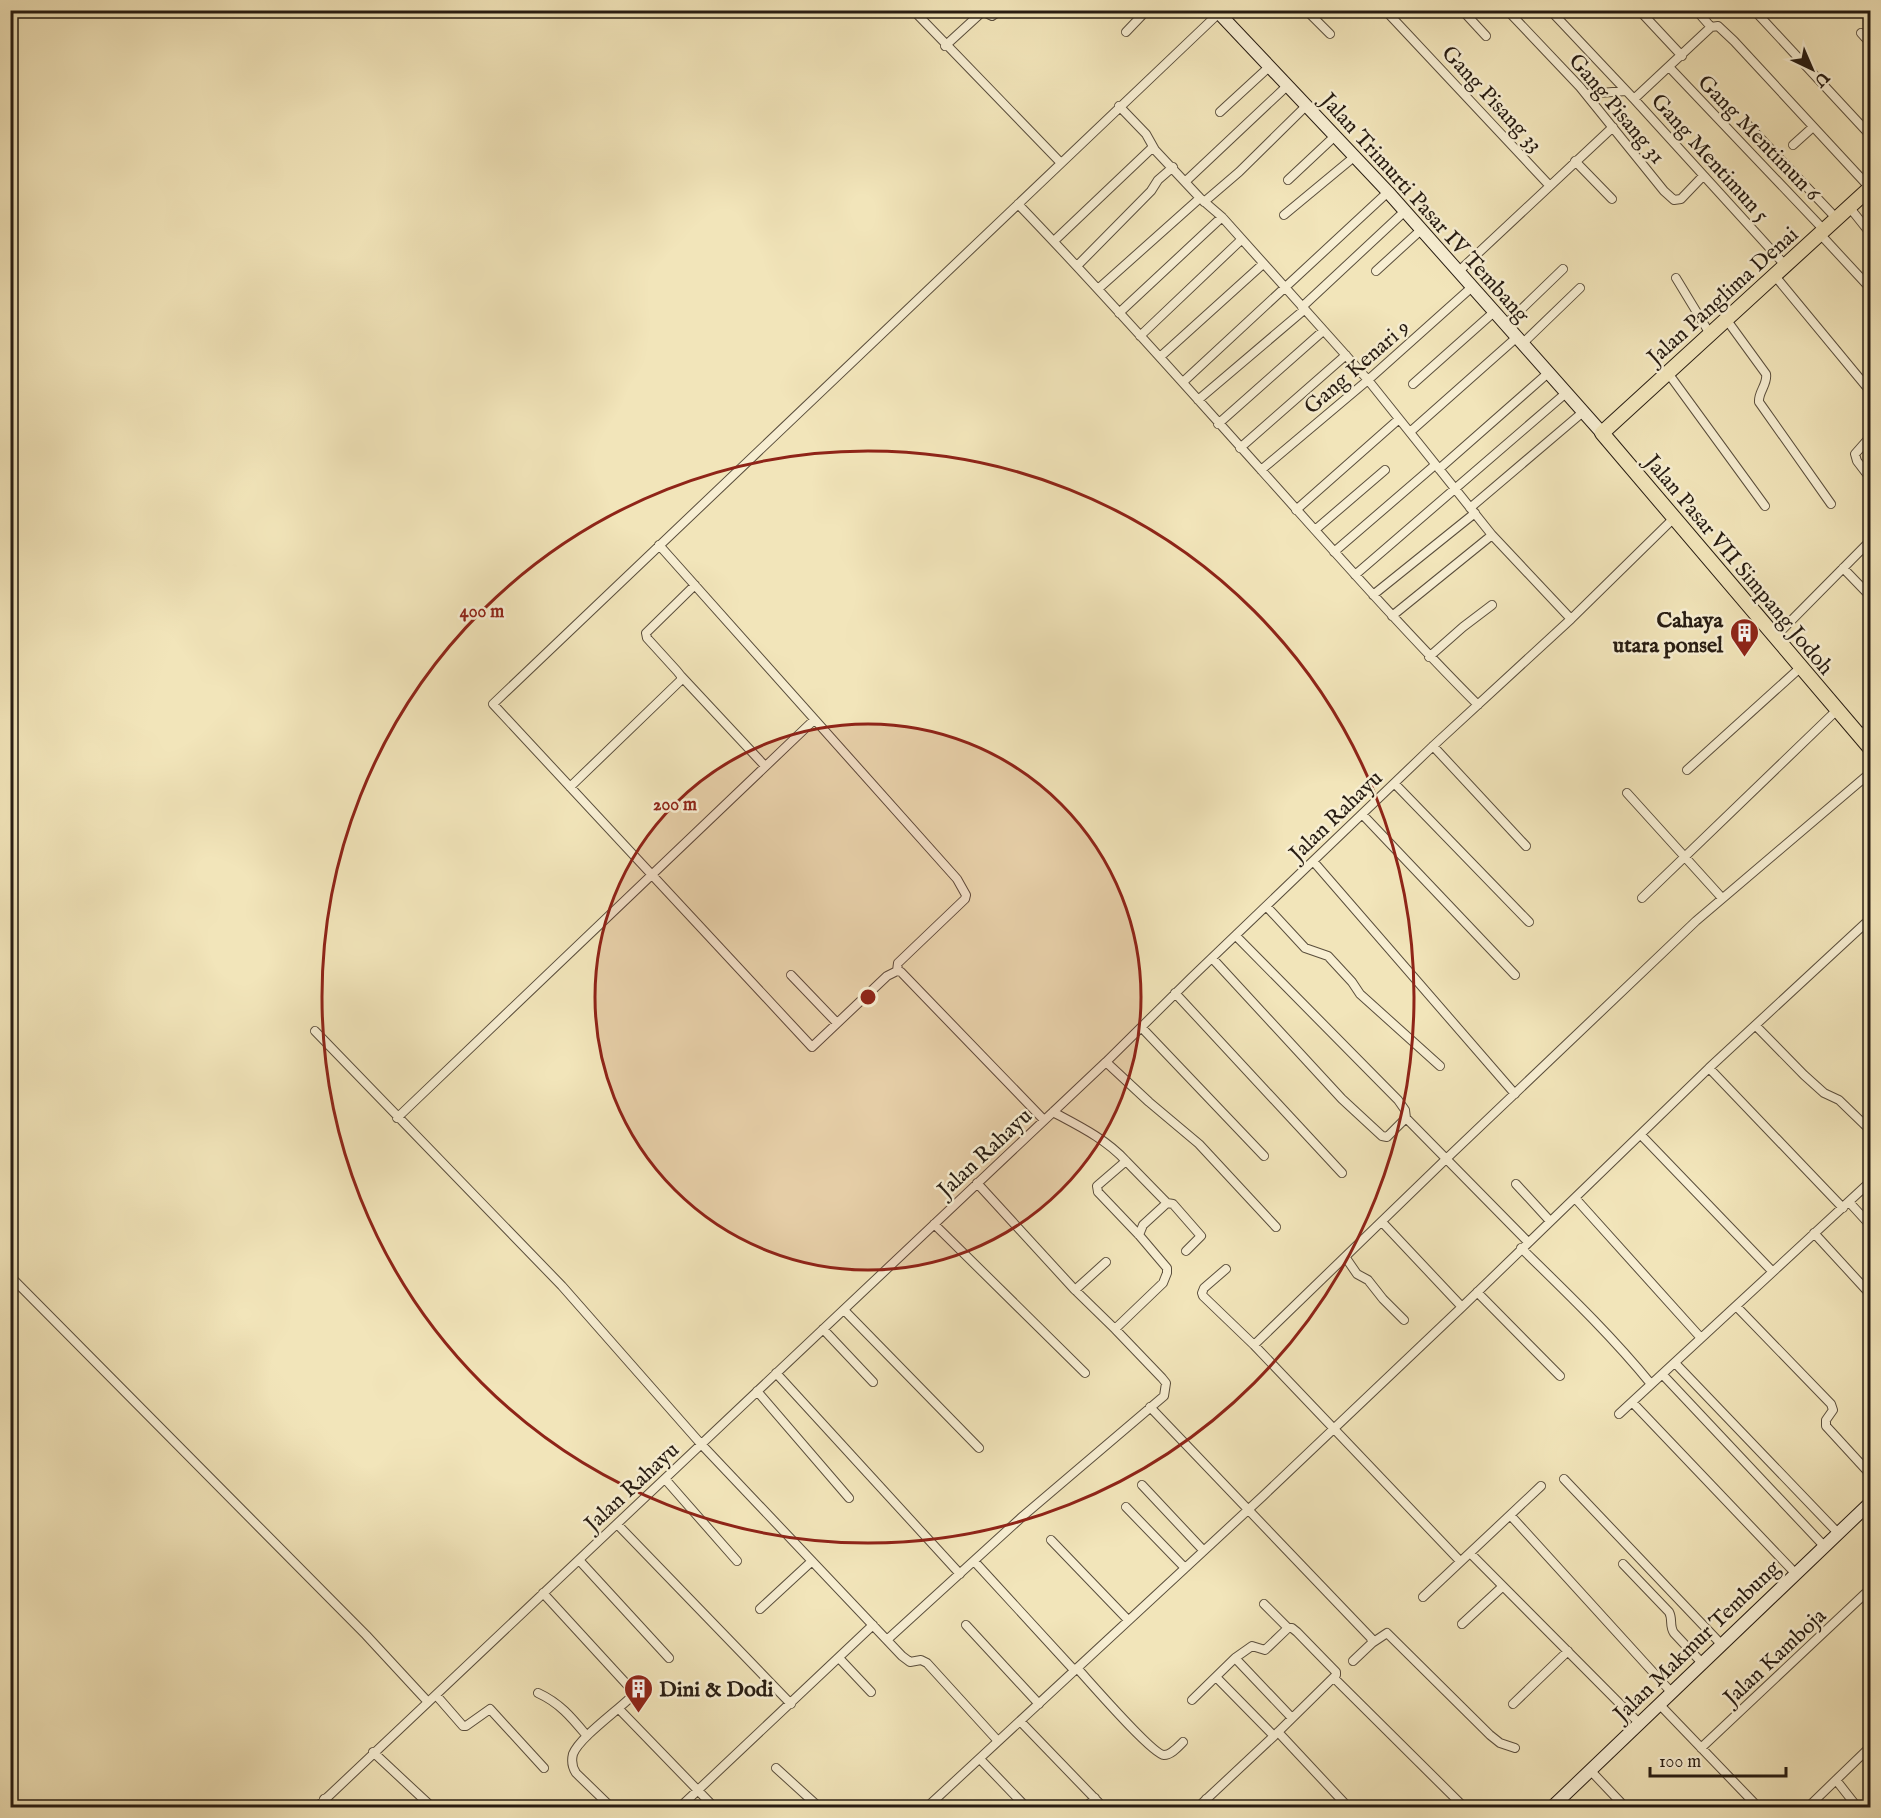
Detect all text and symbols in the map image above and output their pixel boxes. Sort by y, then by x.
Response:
north arrow [1782,39,1842,99]
street label: Gang Pisang 33 [1435,40,1548,159]
street label: Gang Pisang 31 [1562,48,1671,170]
text: U [1809,66,1834,91]
street label: Gang Mentimun 6 [1691,69,1827,208]
street label: Jalan Trimurti Pasar IV Tembang [1312,85,1536,330]
street label: Gang Mentimun 5 [1644,88,1775,229]
street label: Jalan Panglima Denai [1640,221,1805,374]
street label: Gang Kenari 9 [1299,314,1416,421]
street label: Jalan Pasar VII Simpang Jodoh [1636,447,1839,682]
text: 400 m [460,601,504,624]
place label: Cahaya utara ponsel [1613,607,1724,660]
building icon: Cahaya utara ponsel [1728,616,1760,658]
street label: Jalan Rahayu [1282,765,1389,870]
text: 200 m [653,794,697,817]
centre of rings [858,987,878,1007]
street label: Jalan Rahayu [930,1103,1039,1206]
street label: Jalan Rahayu [577,1437,686,1540]
street label: Jalan Makmur Tembung [1606,1554,1787,1730]
street label: Jalan Kamboja [1716,1602,1833,1714]
building icon: Dini & Dodi [622,1672,654,1714]
place label: Dini & Dodi [659,1676,774,1704]
scale bar [1650,1740,1786,1778]
text: 100 m [1659,1751,1701,1774]

